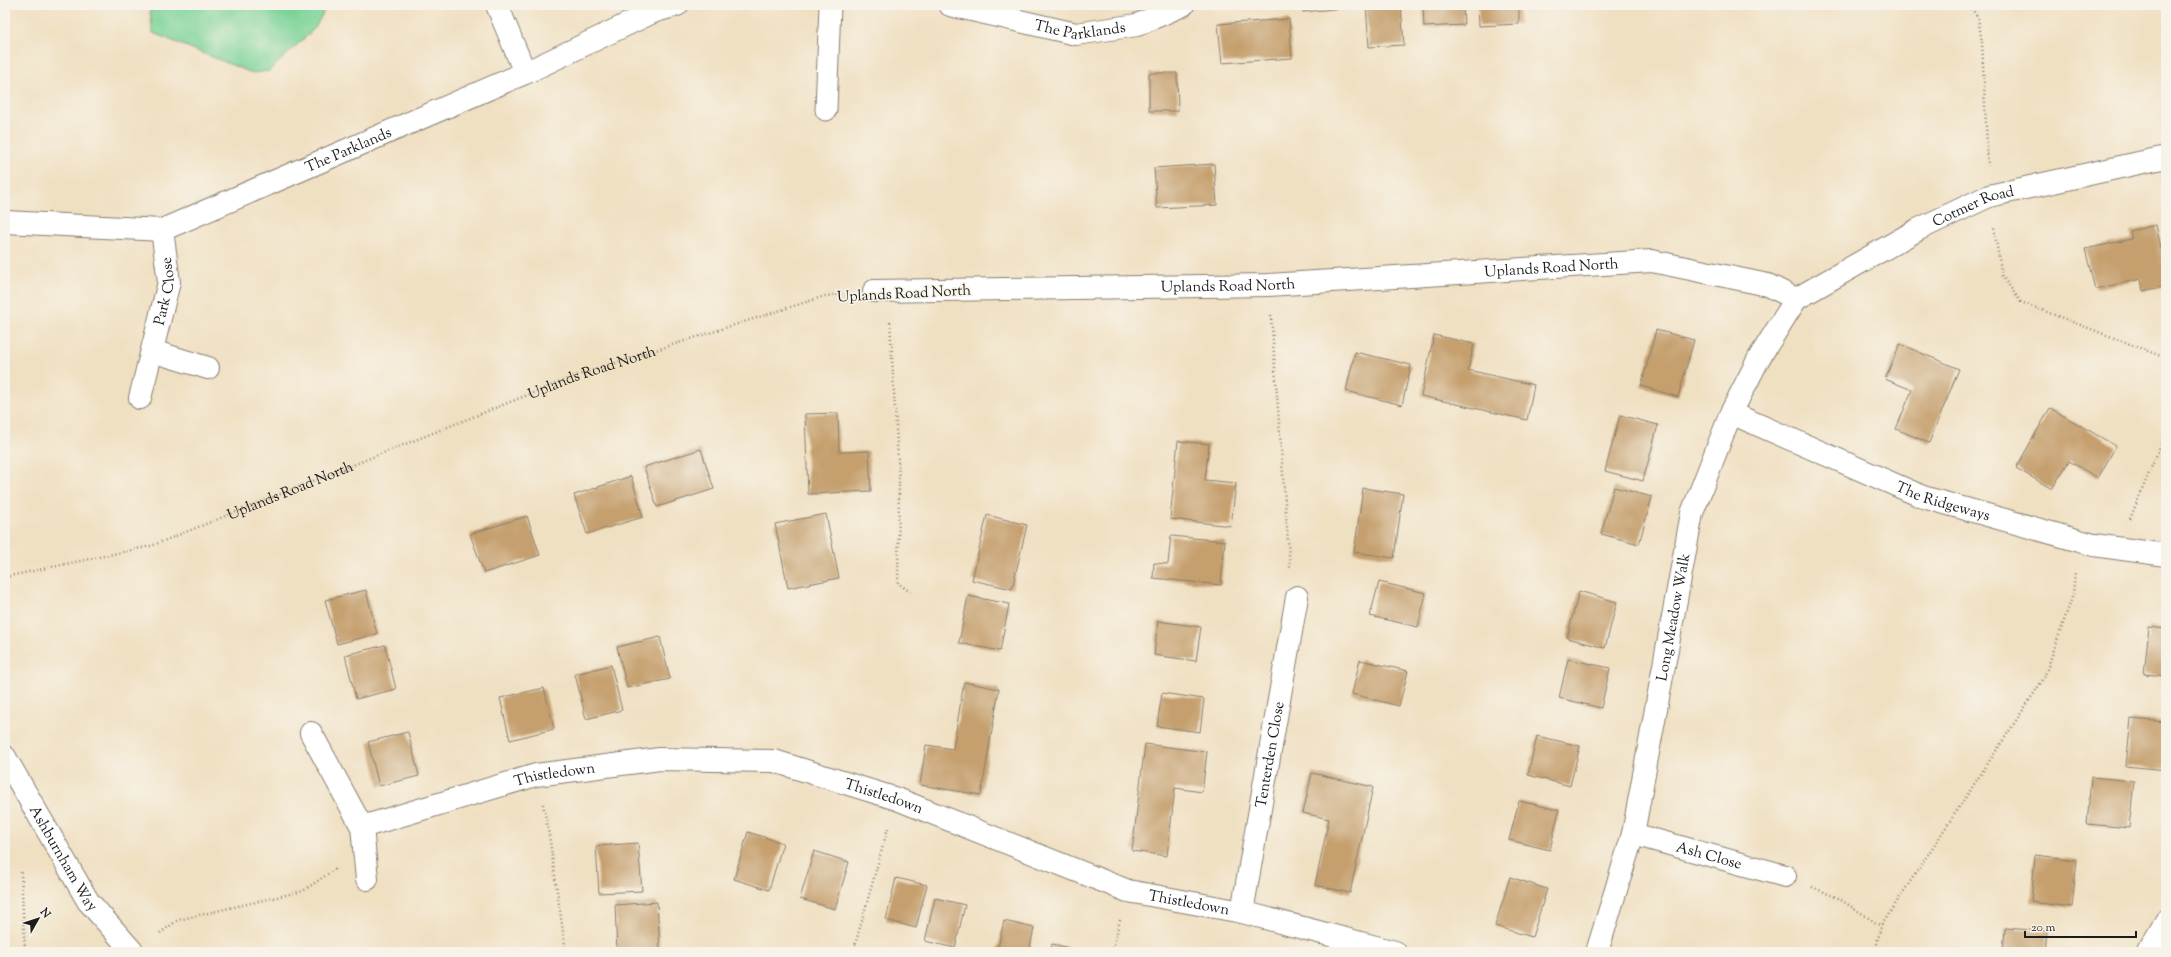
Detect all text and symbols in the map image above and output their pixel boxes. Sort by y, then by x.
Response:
street label: The Parklands [1032,16,1127,46]
street label: The Parklands [302,123,395,179]
street label: Cotmer Road [1929,182,2017,233]
street label: Uplands Road North [1484,254,1619,283]
street label: Park Close [150,256,181,328]
street label: Uplands Road North [1161,274,1296,299]
street label: Uplands Road North [836,280,972,308]
street label: Uplands Road North [525,342,659,406]
street label: Uplands Road North [224,457,357,526]
street label: The Ridgeways [1892,477,1992,527]
street label: Long Meadow Walk [1652,552,1696,683]
street label: Tenterden Close [1251,700,1291,809]
street label: Thistledown [512,758,597,793]
street label: Thistledown [842,774,926,820]
street label: Ashburnham Way [23,802,102,917]
street label: Ash Close [1673,837,1744,876]
street label: Thistledown [1147,886,1231,921]
north arrow [18,899,58,939]
text: N [35,904,54,922]
scale bar [2025,913,2136,939]
text: 20 m [2031,919,2056,937]

